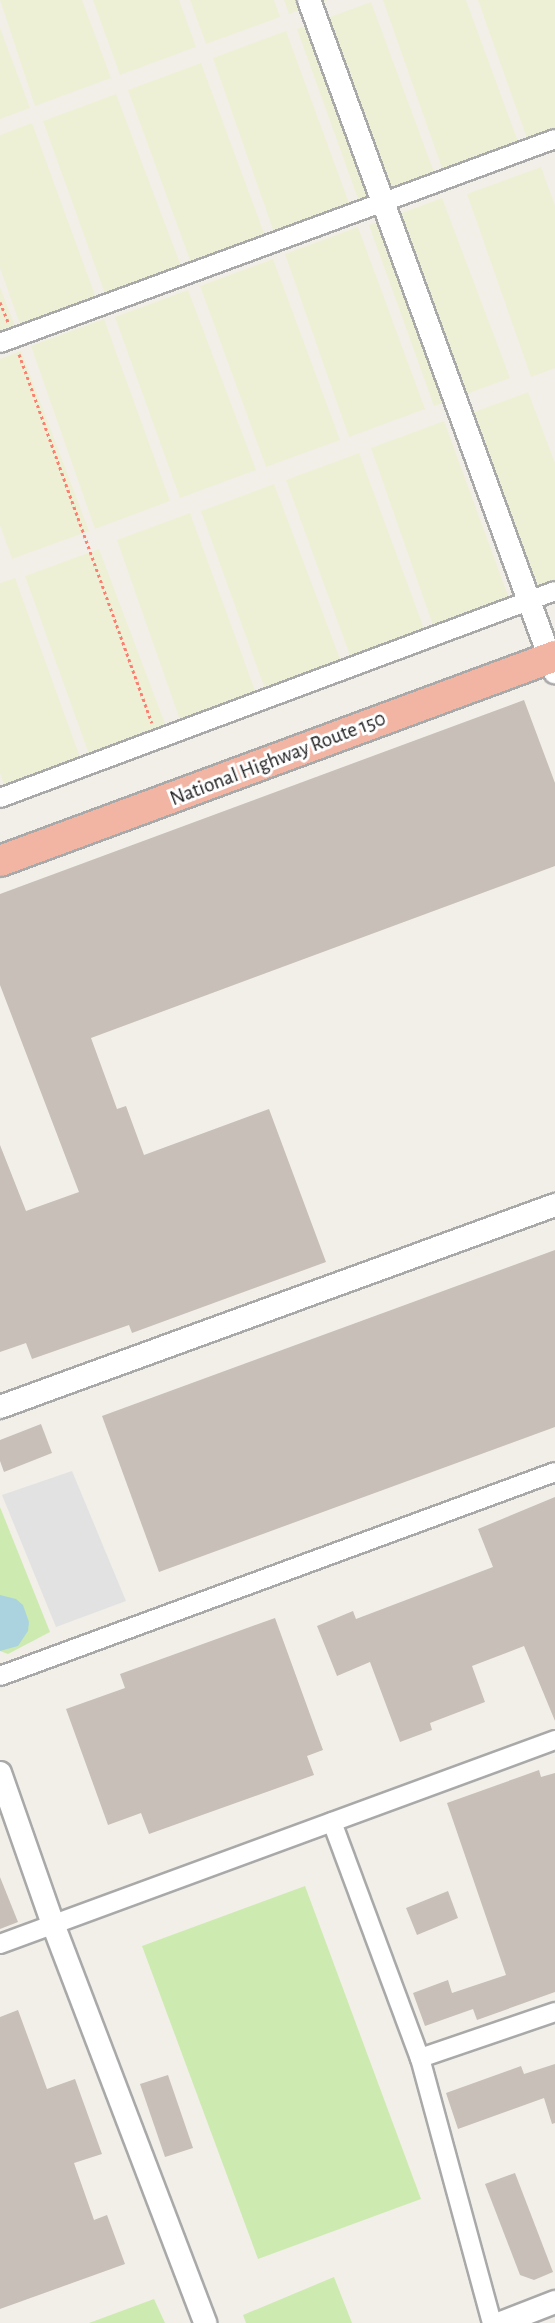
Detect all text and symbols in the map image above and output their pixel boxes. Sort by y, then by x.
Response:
street label: National Highway Route 150 [167,706,389,812]

